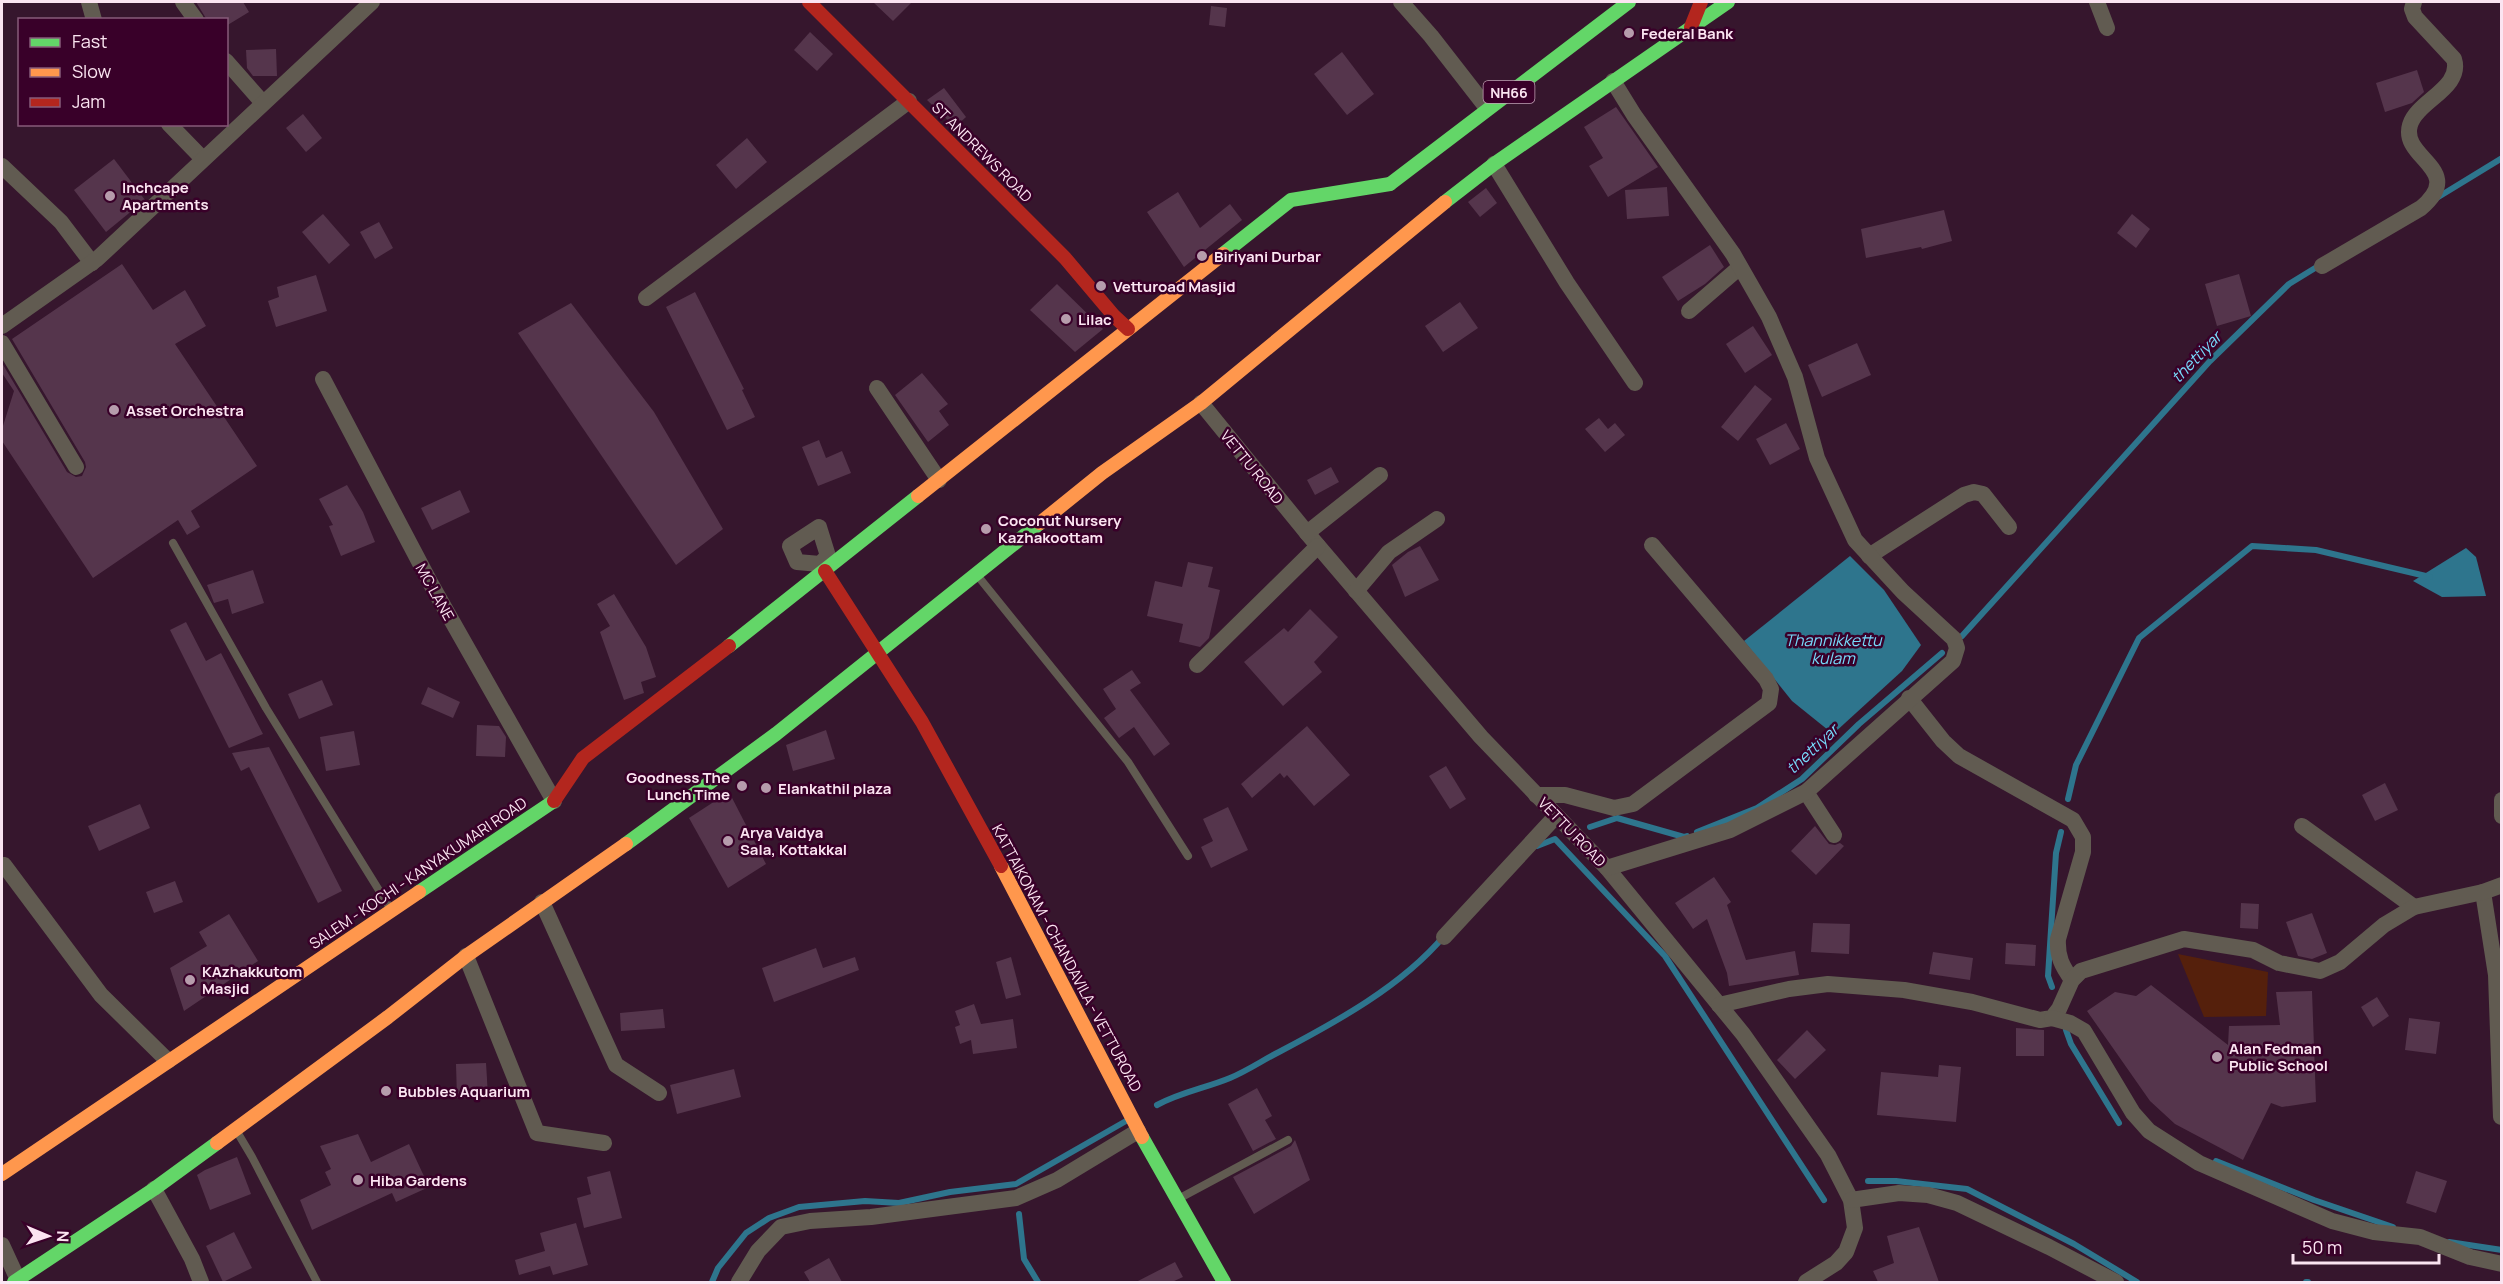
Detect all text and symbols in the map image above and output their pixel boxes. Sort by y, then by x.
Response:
legend [18,18,228,126]
place label: Federal Bank [1641,23,1734,44]
marker: Federal Bank [1622,26,1636,40]
text: Fast [72,29,107,53]
text: Slow [72,59,112,83]
road number: NH66 [1484,81,1534,103]
text: Jam [72,89,106,113]
street label: ST ANDREWS ROAD [927,97,1037,207]
place label: Inchcape Apartments [122,177,209,215]
marker: Inchcape Apartments [103,189,117,203]
place label: Biriyani Durbar [1214,246,1321,267]
marker: Biriyani Durbar [1195,249,1209,263]
place label: Vetturoad Masjid [1113,276,1236,297]
marker: Vetturoad Masjid [1094,279,1108,293]
place label: Lilac [1078,309,1112,330]
marker: Lilac [1059,312,1073,326]
water label: thettiyar [2166,325,2228,388]
place label: Asset Orchestra [126,400,244,421]
marker: Asset Orchestra [107,403,121,417]
street label: VETTU ROAD [1216,426,1288,508]
place label: Coconut Nursery Kazhakoottam [998,510,1122,548]
marker: Coconut Nursery Kazhakoottam [979,522,993,536]
street label: MC LANE [411,560,459,624]
water label: Thannikkettu kulam [1784,629,1883,669]
water label: thettiyar [1781,718,1844,779]
place label: Goodness The Lunch Time [626,767,730,805]
place label: Elankathil plaza [778,778,891,799]
marker: Goodness The Lunch Time [735,779,749,793]
marker: Elankathil plaza [759,781,773,795]
street label: SALEM - KOCHI - KANYAKUMARI ROAD [305,792,531,954]
street label: VETTU ROAD [1533,793,1611,871]
street label: KATTAIKONAM - CHANDAVILA - VETTUROAD [987,820,1147,1096]
place label: Arya Vaidya Sala, Kottakkal [740,822,847,860]
marker: Arya Vaidya Sala, Kottakkal [721,834,735,848]
place label: KAzhakkutom Masjid [202,961,302,999]
marker: KAzhakkutom Masjid [183,973,197,987]
place label: Alan Fedman Public School [2229,1038,2328,1076]
marker: Alan Fedman Public School [2210,1050,2224,1064]
place label: Bubbles Aquarium [398,1081,530,1102]
marker: Bubbles Aquarium [379,1084,393,1098]
place label: Hiba Gardens [370,1170,467,1191]
marker: Hiba Gardens [351,1173,365,1187]
north arrow [18,1206,78,1266]
scale bar [2293,1227,2438,1265]
text: N [52,1230,74,1243]
text: 50 m [2302,1235,2342,1259]

